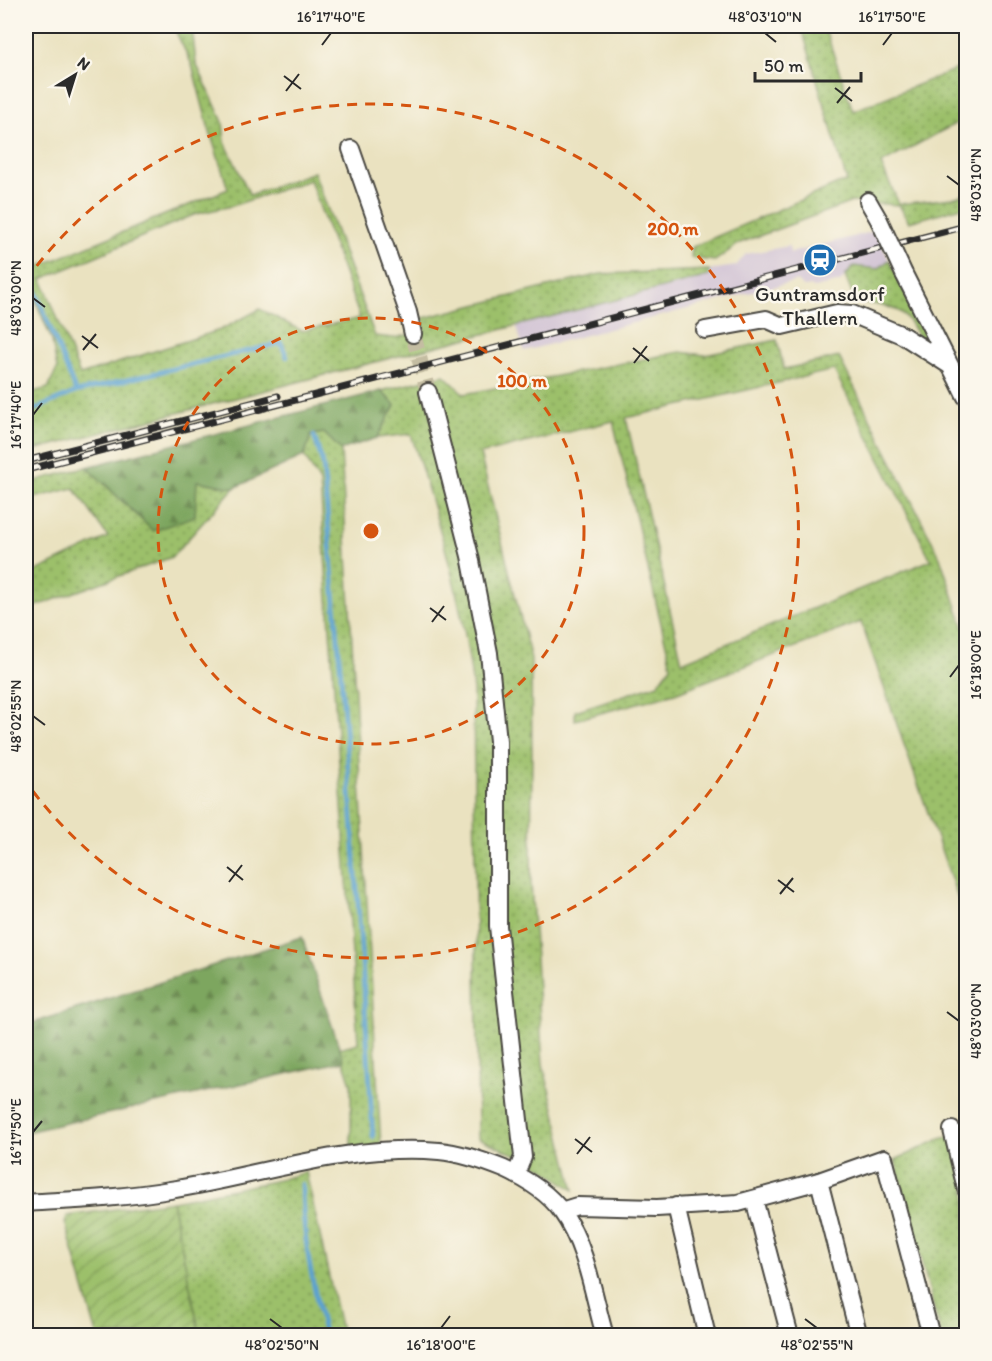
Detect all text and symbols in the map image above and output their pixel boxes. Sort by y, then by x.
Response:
text: 16°17'40"E [297,8,365,26]
text: 48°03'10"N [728,8,802,26]
text: 16°17'50"E [858,8,926,26]
north arrow [45,45,105,105]
scale bar [755,45,862,83]
text: N [74,53,94,74]
text: 50 m [764,55,804,77]
text: 48°03'10"N [967,148,985,222]
text: 200 m [648,218,699,240]
station icon: Guntramsdorf Thallern [802,242,838,278]
text: 48°03'00"N [7,260,25,336]
place label: Guntramsdorf Thallern [755,281,885,330]
text: 100 m [497,370,548,392]
text: 16°17'40"E [7,381,25,449]
centre of rings [361,521,381,541]
text: 16°18'00"E [967,630,985,700]
text: 48°02'55"N [7,680,25,752]
text: 48°03'00"N [967,983,985,1059]
text: 16°17'50"E [7,1098,25,1166]
text: 48°02'50"N [245,1336,319,1354]
text: 16°18'00"E [406,1336,476,1354]
text: 48°02'55"N [781,1336,853,1354]

